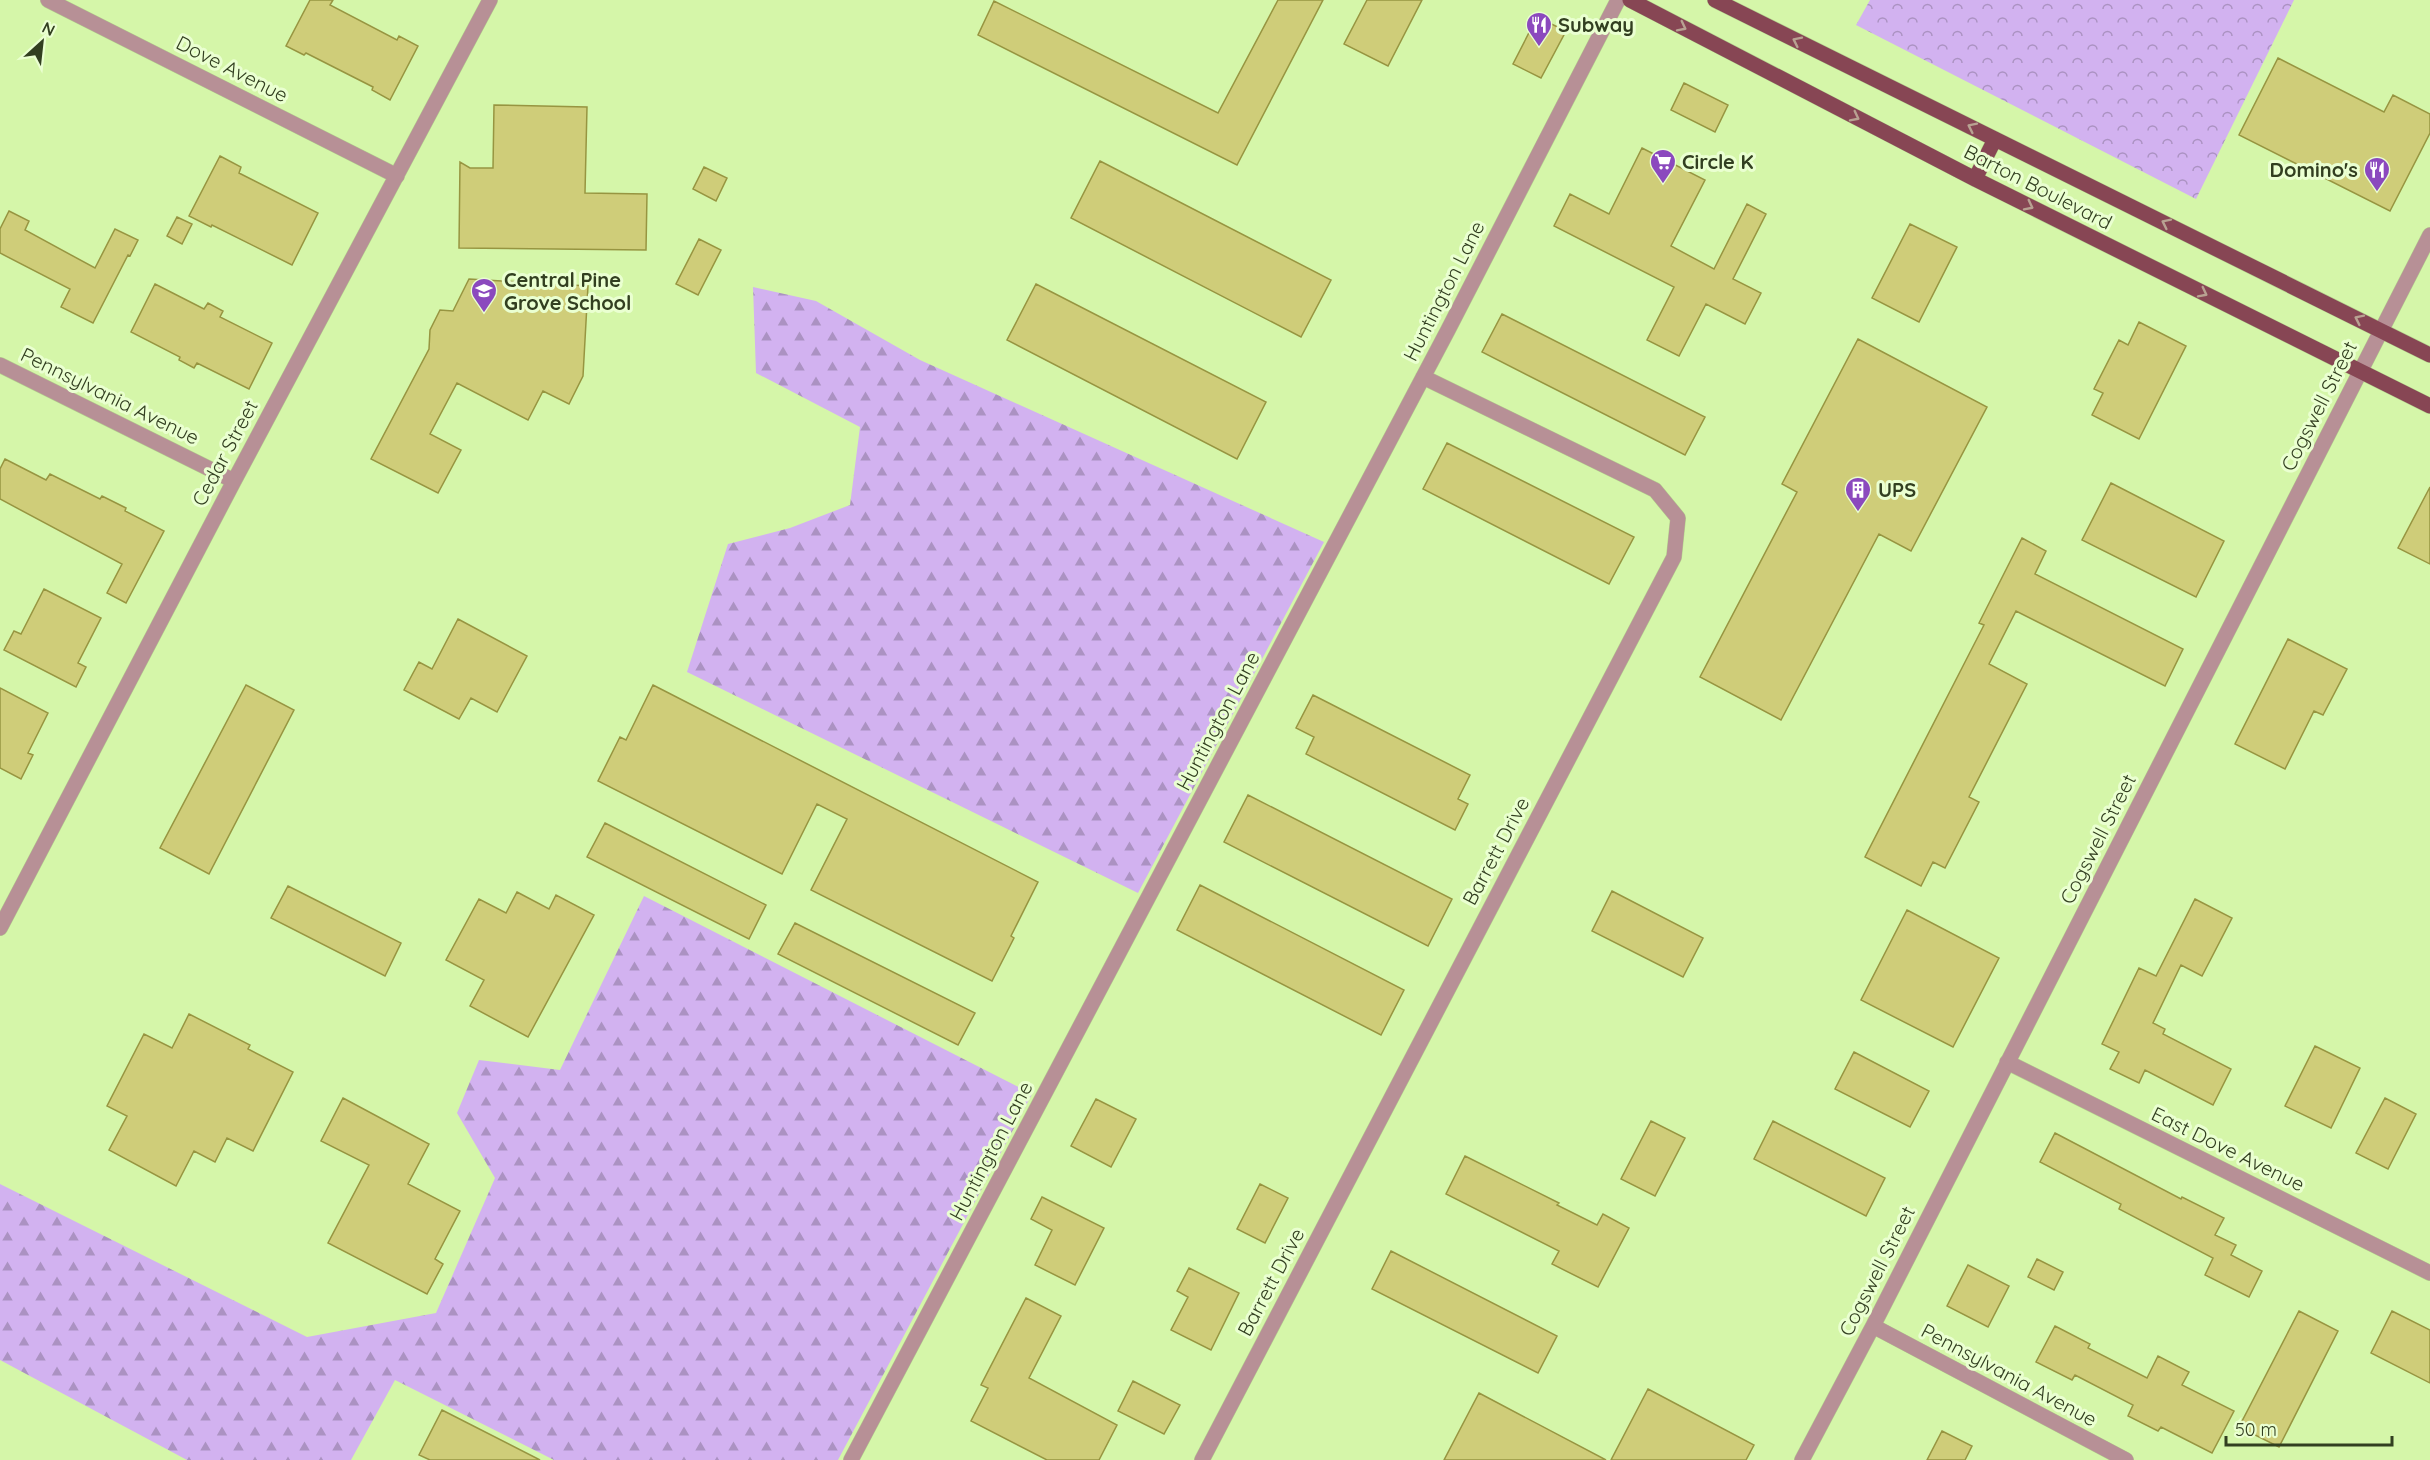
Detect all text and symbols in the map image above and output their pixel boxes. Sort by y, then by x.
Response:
restaurant icon: Subway [1524,10,1554,48]
north arrow [12,12,72,72]
place label: Subway [1558,12,1634,37]
text: N [39,17,59,40]
one-way arrow [1676,20,1686,31]
street label: Dove Avenue [172,30,292,107]
one-way arrow [1793,36,1804,48]
one-way arrow [1849,109,1860,121]
one-way arrow [1967,123,1978,135]
street label: Barton Boulevard [1960,138,2116,235]
supermarket icon: Circle K [1648,147,1678,185]
place label: Circle K [1682,149,1754,174]
restaurant icon: Domino's [2362,155,2392,193]
place label: Domino's [2270,157,2358,182]
one-way arrow [2022,198,2033,210]
street label: Huntington Lane [1397,217,1490,365]
one-way arrow [2161,219,2172,231]
place label: Central Pine Grove School [504,267,632,315]
school or university icon: Central Pine Grove School [469,276,499,314]
one-way arrow [2196,286,2207,298]
one-way arrow [2354,315,2365,327]
street label: Cogswell Street [2275,336,2362,475]
street label: Pennsylvania Avenue [17,341,204,450]
street label: Cedar Street [186,395,263,510]
building icon: UPS [1843,475,1873,513]
place label: UPS [1878,477,1916,502]
street label: Huntington Lane [1170,647,1265,795]
street label: Cogswell Street [2054,769,2141,908]
street label: Barrett Drive [1457,793,1534,909]
street label: Huntington Lane [943,1077,1038,1225]
street label: East Dove Avenue [2148,1101,2309,1196]
street label: Cogswell Street [1833,1201,1920,1340]
street label: Barrett Drive [1232,1224,1309,1340]
street label: Pennsylvania Avenue [1917,1318,2101,1431]
scale bar [2226,1409,2392,1447]
text: 50 m [2235,1418,2277,1441]

